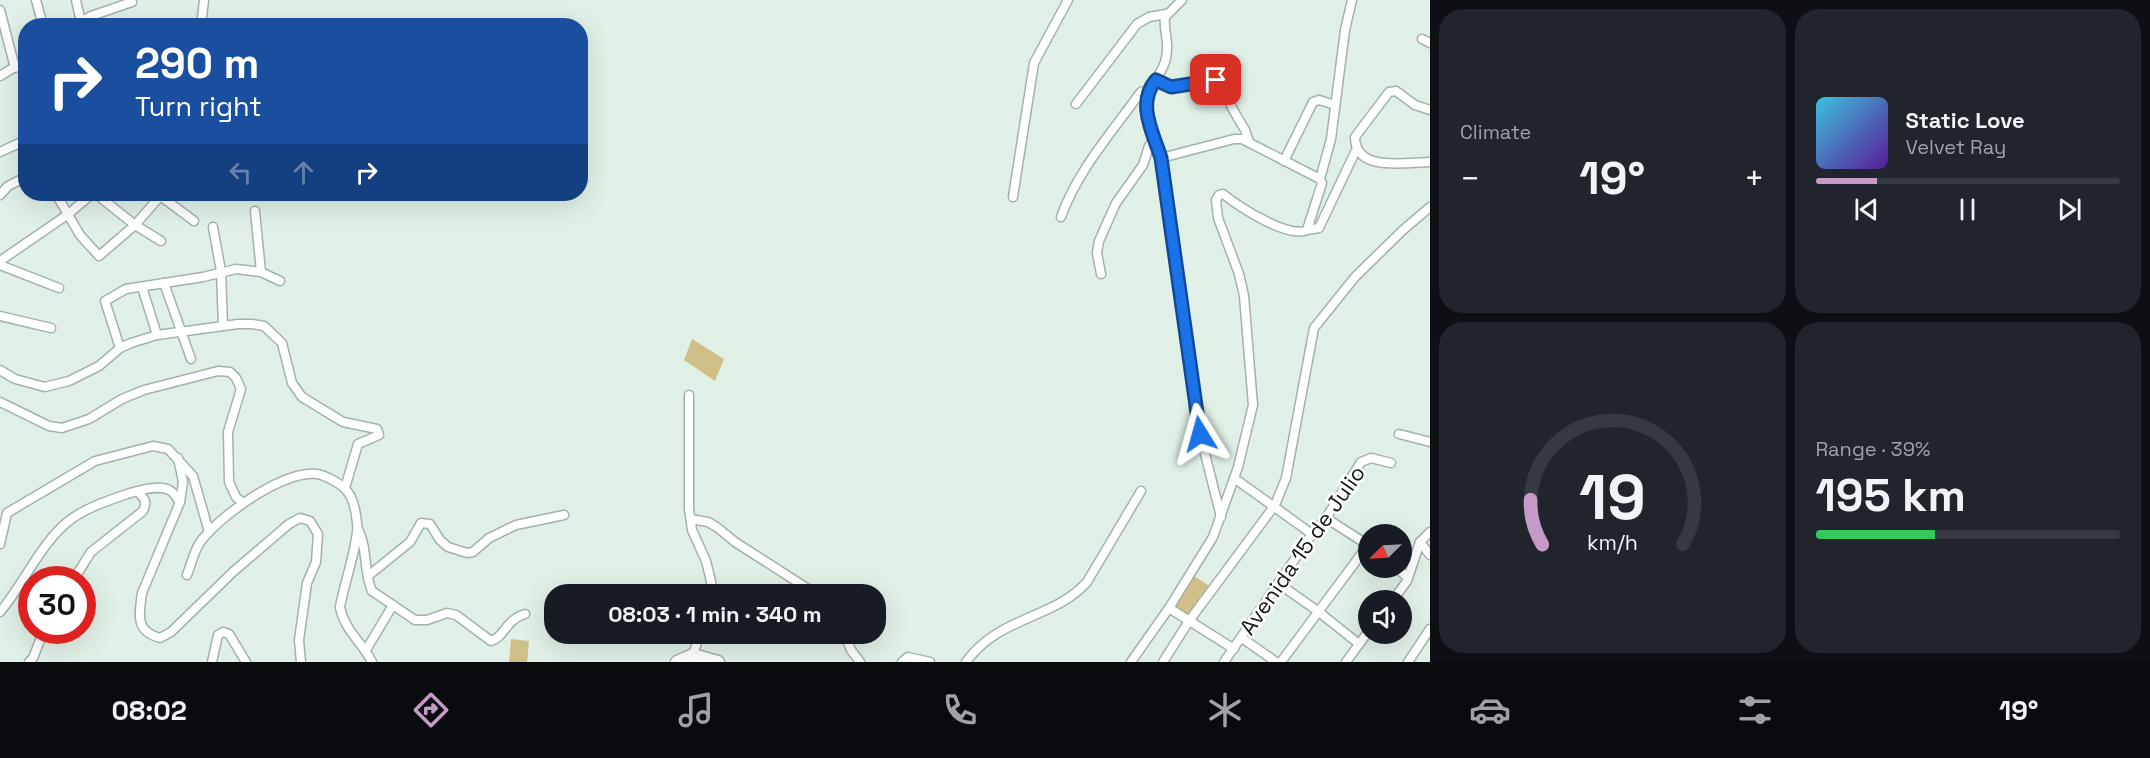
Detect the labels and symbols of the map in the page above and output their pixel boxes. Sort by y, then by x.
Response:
pin [1190,54,1241,105]
position arrow [1168,402,1232,466]
street label: Avenida 15 de Julio [1233,460,1371,640]
north arrow [1358,524,1412,578]
speed limit sign: 30 [18,566,96,644]

